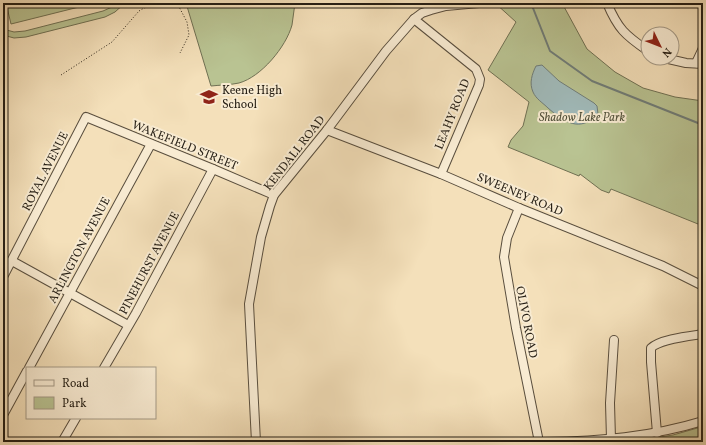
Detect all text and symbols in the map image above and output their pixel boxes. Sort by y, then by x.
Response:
north arrow [640,26,680,66]
text: N [658,44,674,60]
street label: LEAHY ROAD [431,76,474,152]
place label: Keene High School [222,83,282,113]
school or university icon: Keene High School [199,87,219,107]
park label: Shadow Lake Park [539,110,625,126]
street label: KENDALL ROAD [260,113,329,194]
street label: WAKEFIELD STREET [129,117,240,175]
street label: ROYAL AVENUE [19,129,73,214]
street label: SWEENEY ROAD [474,170,565,220]
street label: ARLINGTON AVENUE [45,195,115,306]
street label: PINEHURST AVENUE [116,209,184,318]
street label: OLIVO ROAD [511,285,541,360]
legend [26,367,156,419]
text: Road [62,376,89,392]
text: Park [62,396,87,412]

